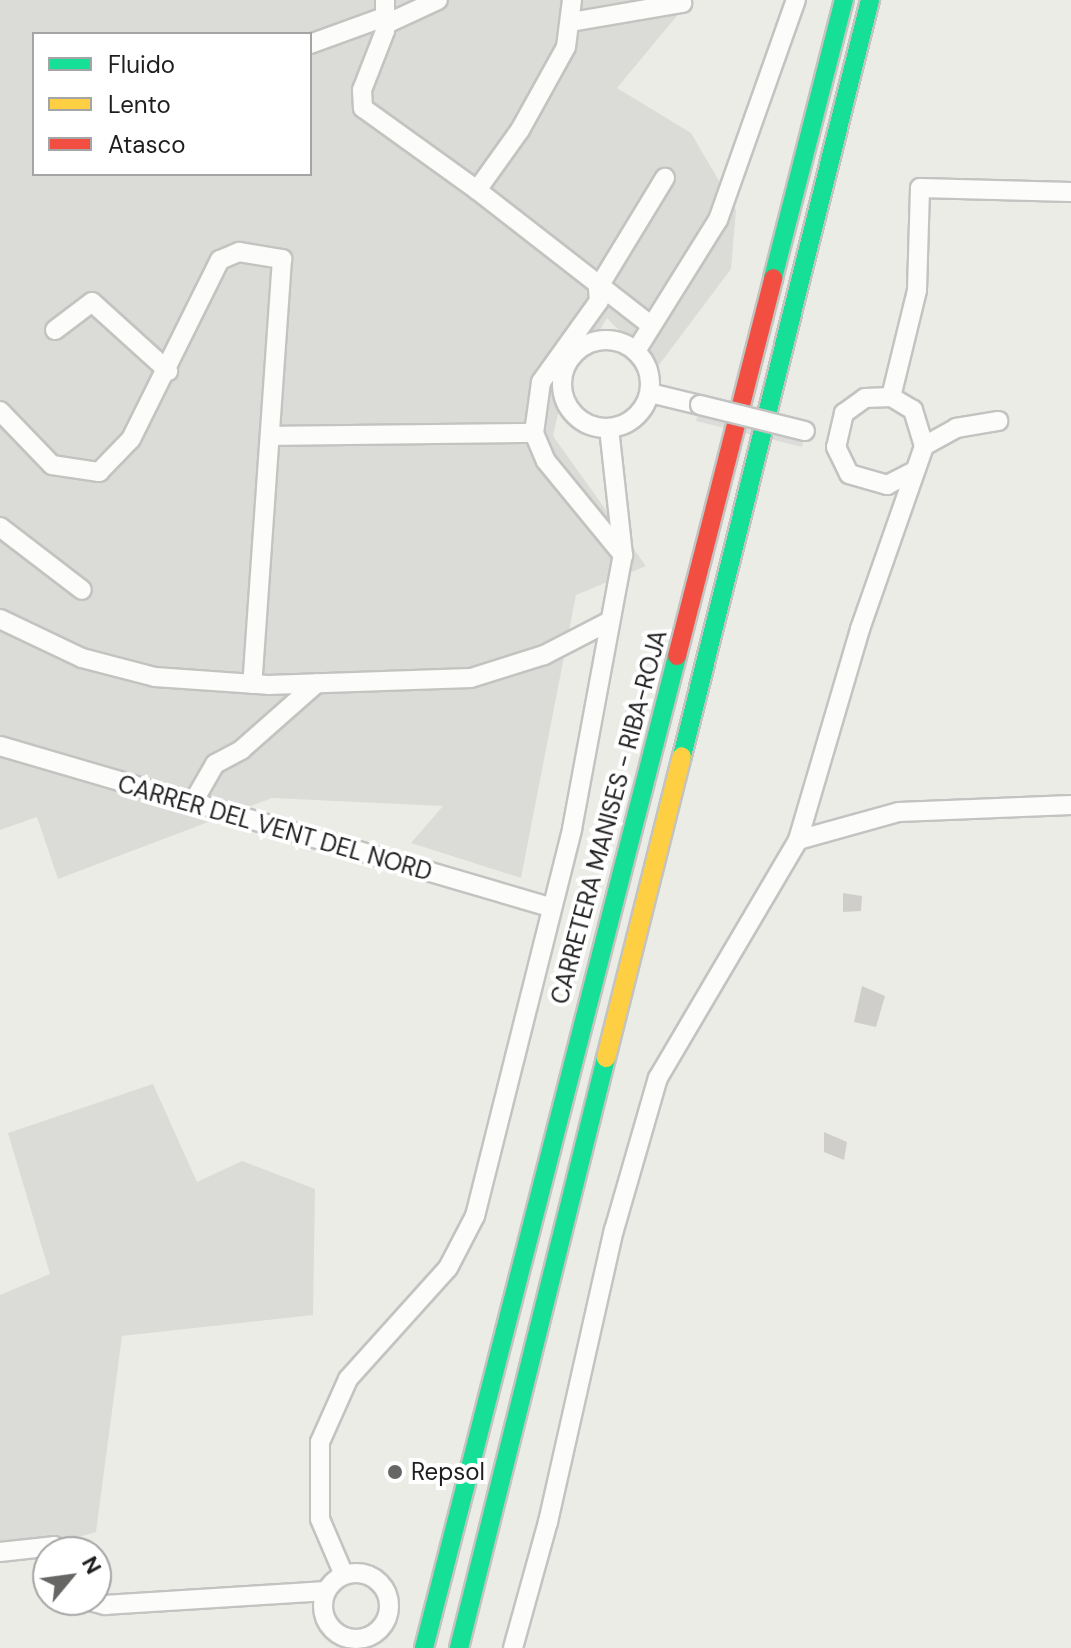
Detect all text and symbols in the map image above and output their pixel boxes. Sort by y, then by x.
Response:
legend [32,32,312,176]
text: Fluido [108,49,175,80]
text: Lento [108,89,171,120]
text: Atasco [108,129,185,160]
street label: CARRETERA MANISES - RIBA-ROJA [545,627,673,1007]
street label: CARRER DEL VENT DEL NORD [115,769,435,887]
place label: Repsol [411,1458,485,1486]
marker: Repsol [386,1463,404,1481]
north arrow [32,1536,112,1616]
text: N [75,1551,108,1579]

